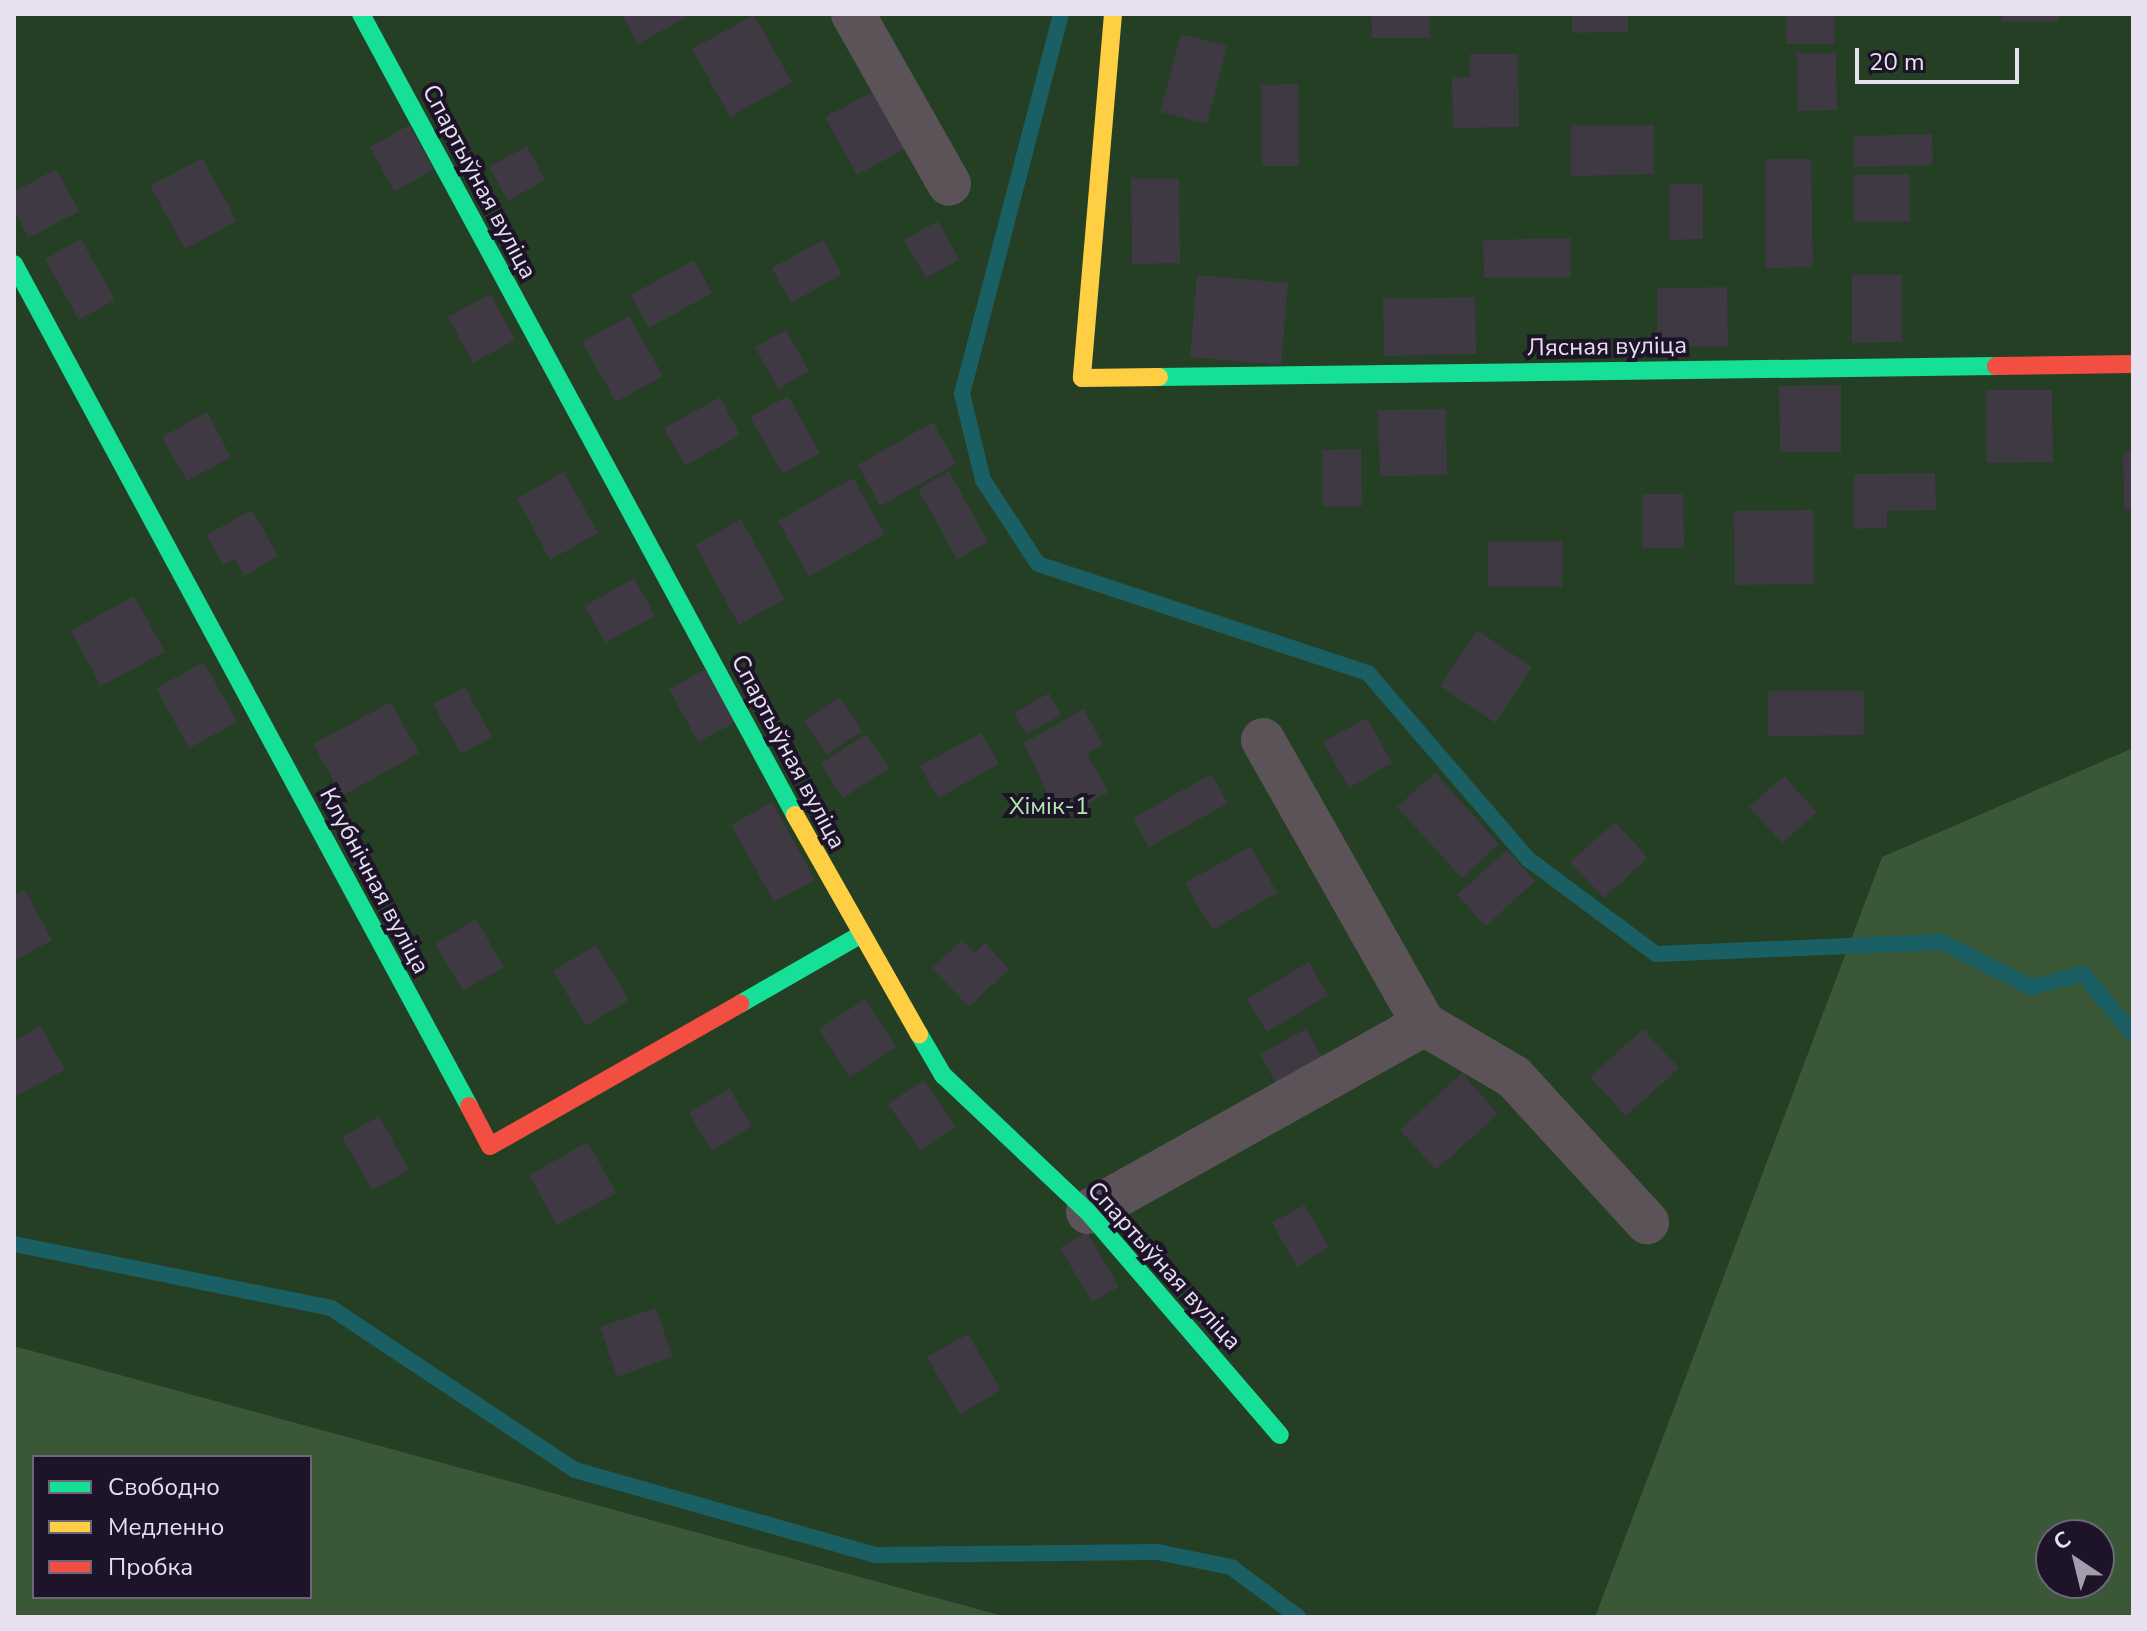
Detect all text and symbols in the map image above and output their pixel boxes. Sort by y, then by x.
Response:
scale bar [1859,32,2023,82]
text: 20 m [1869,46,1925,78]
street label: Спартыўная вуліца [416,80,542,284]
street label: Лясная вуліца [1527,331,1687,363]
street label: Спартыўная вуліца [725,650,851,854]
street label: Клубнічная вуліца [313,783,435,979]
park label: Хімік-1 [1009,793,1089,821]
street label: Спартыўная вуліца [1081,1176,1247,1356]
legend [32,1455,312,1599]
text: Свободно [108,1471,220,1503]
text: Медленно [108,1511,224,1543]
north arrow [2035,1519,2115,1599]
text: С [2048,1524,2077,1558]
text: Пробка [108,1551,193,1583]

